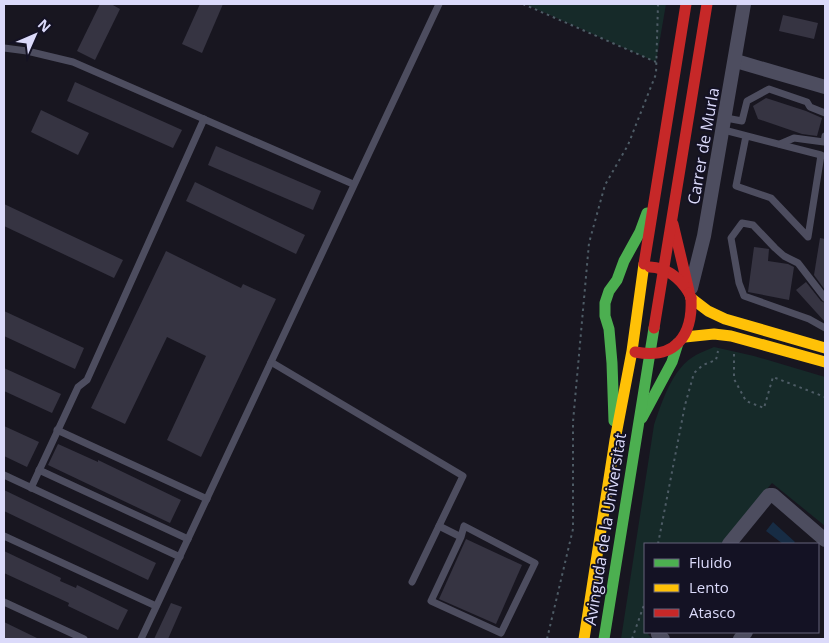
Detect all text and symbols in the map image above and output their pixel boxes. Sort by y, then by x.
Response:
north arrow [10,10,60,60]
text: N [34,15,55,36]
street label: Carrer de Murla [682,86,724,206]
street label: Avinguda de la Universitat [579,431,631,627]
legend [644,543,819,633]
text: Fluido [689,552,732,572]
text: Lento [689,577,729,597]
text: Atasco [689,602,736,622]

